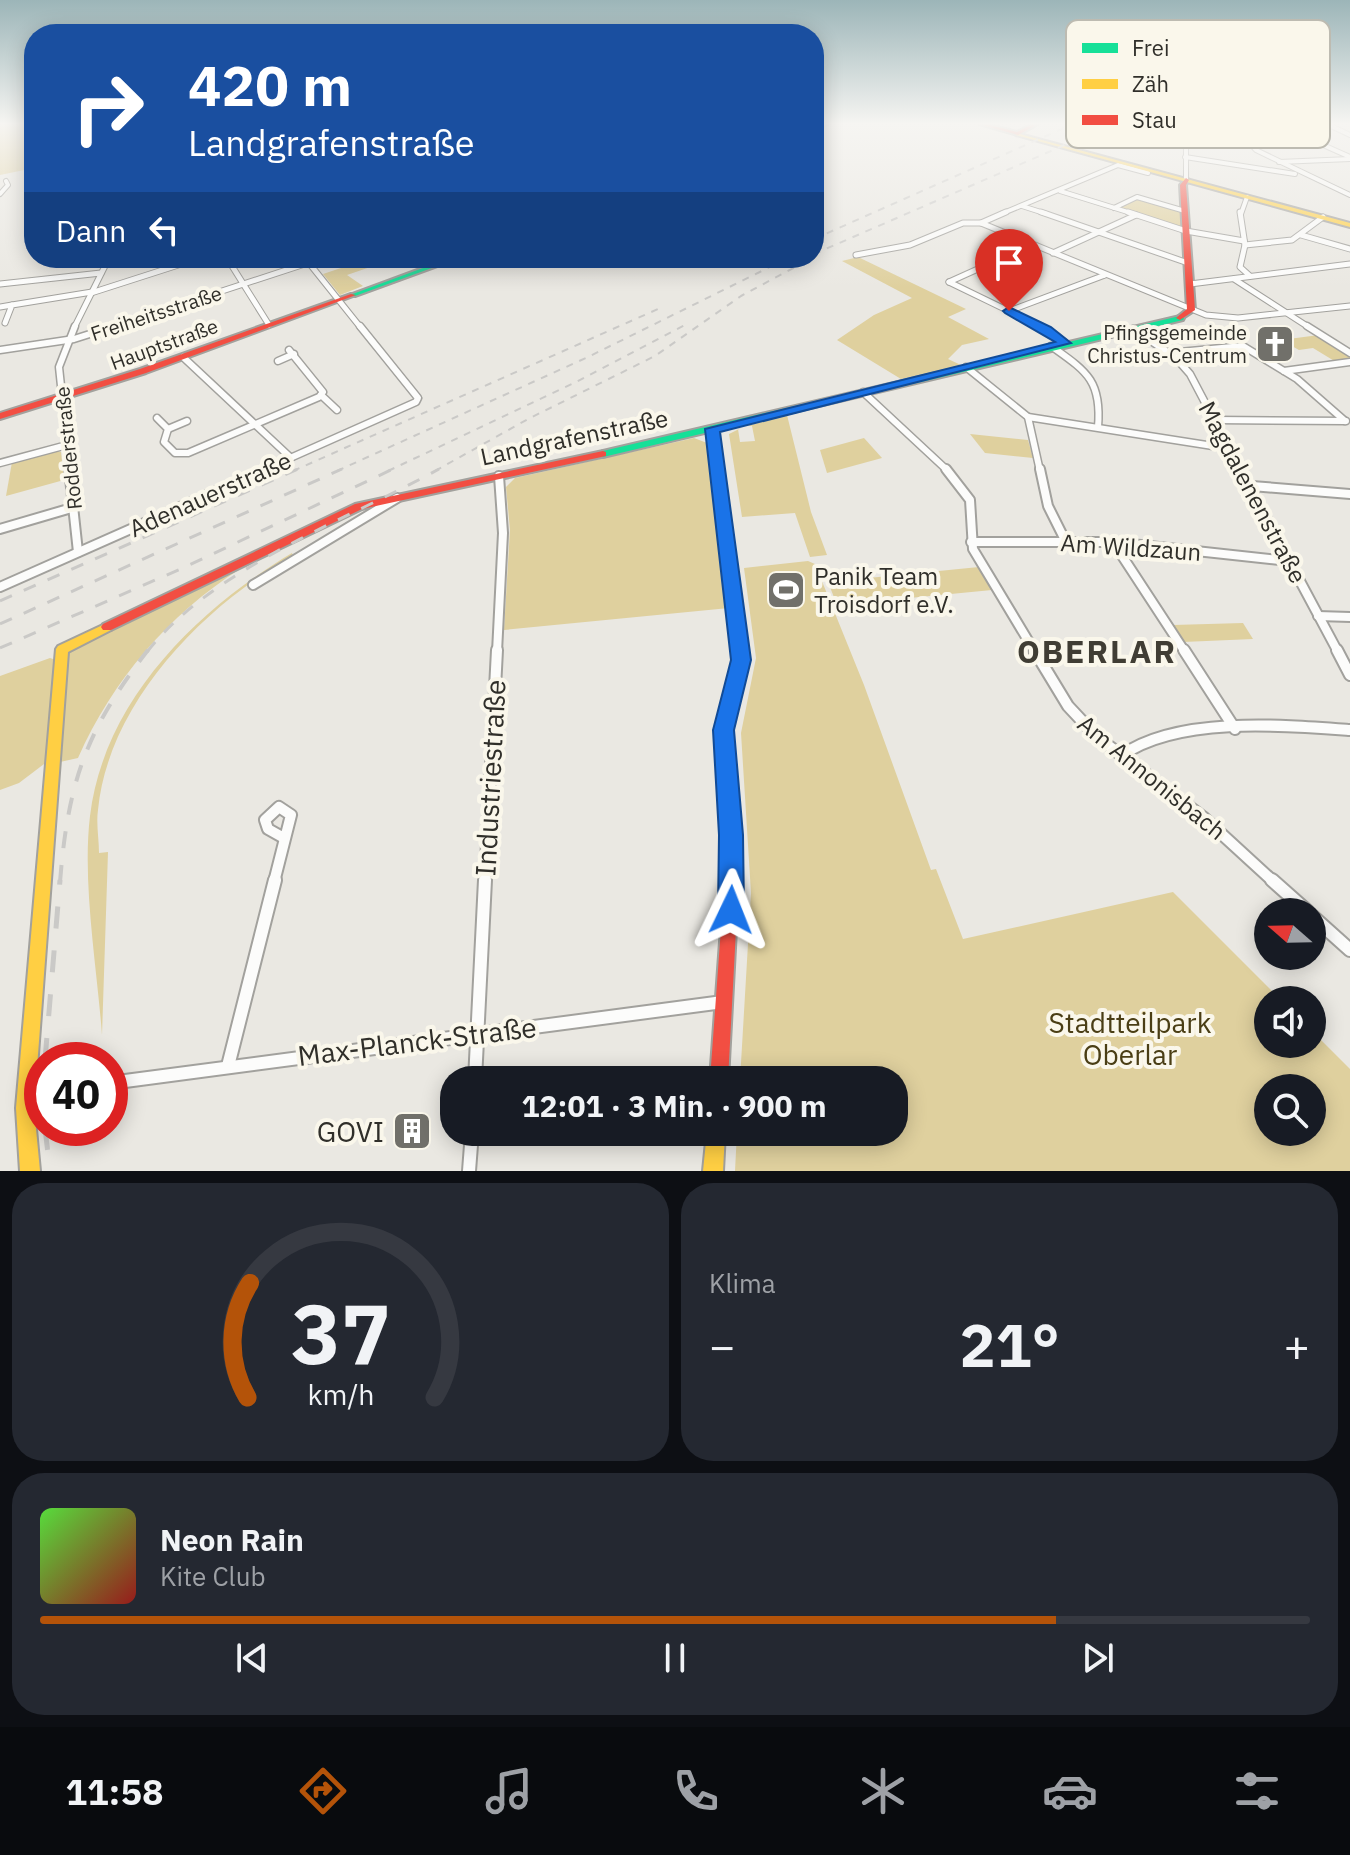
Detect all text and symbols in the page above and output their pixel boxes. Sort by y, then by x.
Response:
legend [1066,20,1330,148]
text: Frei [1132,33,1169,62]
text: 420 m [188,49,352,121]
icon: right [56,56,160,160]
text: Zäh [1132,69,1169,98]
text: Stau [1132,105,1177,134]
text: Landgrafenstraße [188,119,475,166]
icon: left [142,208,186,252]
text: Dann [56,211,126,250]
pin [975,229,1043,311]
icon: arrive [987,241,1031,285]
street label: Freiheitsstraße [87,279,225,347]
street label: Hauptstraße [106,312,222,376]
place label: Pfingsgemeinde Christus-Centrum [1087,319,1247,369]
church icon: Pfingsgemeinde Christus-Centrum [1254,323,1296,365]
street label: Rodderstraße [48,385,88,511]
street label: Magdalenenstraße [1192,395,1314,589]
street label: Landgrafenstraße [477,401,671,473]
street label: Adenauerstraße [124,444,296,544]
street label: Am Wildzaun [1060,526,1202,568]
place label: Panik Team Troisdorf e.V. [814,560,954,620]
sports icon: Panik Team Troisdorf e.V. [765,569,807,611]
district label: OBERLAR [1017,630,1177,672]
street label: Industriestraße [466,679,514,877]
street label: Am Annonisbach [1071,707,1233,847]
position arrow [689,868,773,952]
north arrow [1254,898,1326,970]
map controls [1254,898,1326,1146]
button: sound [1254,986,1326,1058]
park label: Stadtteilpark Oberlar [1049,1004,1212,1073]
street label: Max-Planck-Straße [296,1008,538,1074]
speed limit sign: 40 [24,1042,128,1146]
button: search [1254,1074,1326,1146]
text: 12:01 · 3 Min. · 900 m [521,1086,827,1125]
building icon: GOVI [391,1110,433,1152]
place label: GOVI [317,1113,384,1150]
text: Klima [709,1266,776,1300]
text: 37 [291,1279,390,1387]
text: 21° [959,1305,1060,1384]
text: − [709,1317,735,1374]
text: + [1284,1317,1310,1374]
text: km/h [307,1376,374,1413]
text: Neon Rain [160,1520,304,1559]
text: Kite Club [160,1559,265,1593]
icon: previous [230,1636,274,1680]
icon: pause [653,1636,697,1680]
icon: next [1076,1636,1120,1680]
icon: directions [295,1763,351,1819]
icon: music [481,1763,537,1819]
icon: phone [668,1763,724,1819]
icon: climate [855,1763,911,1819]
icon: car [1042,1763,1098,1819]
icon: filters [1229,1763,1285,1819]
text: 11:58 [65,1768,164,1815]

